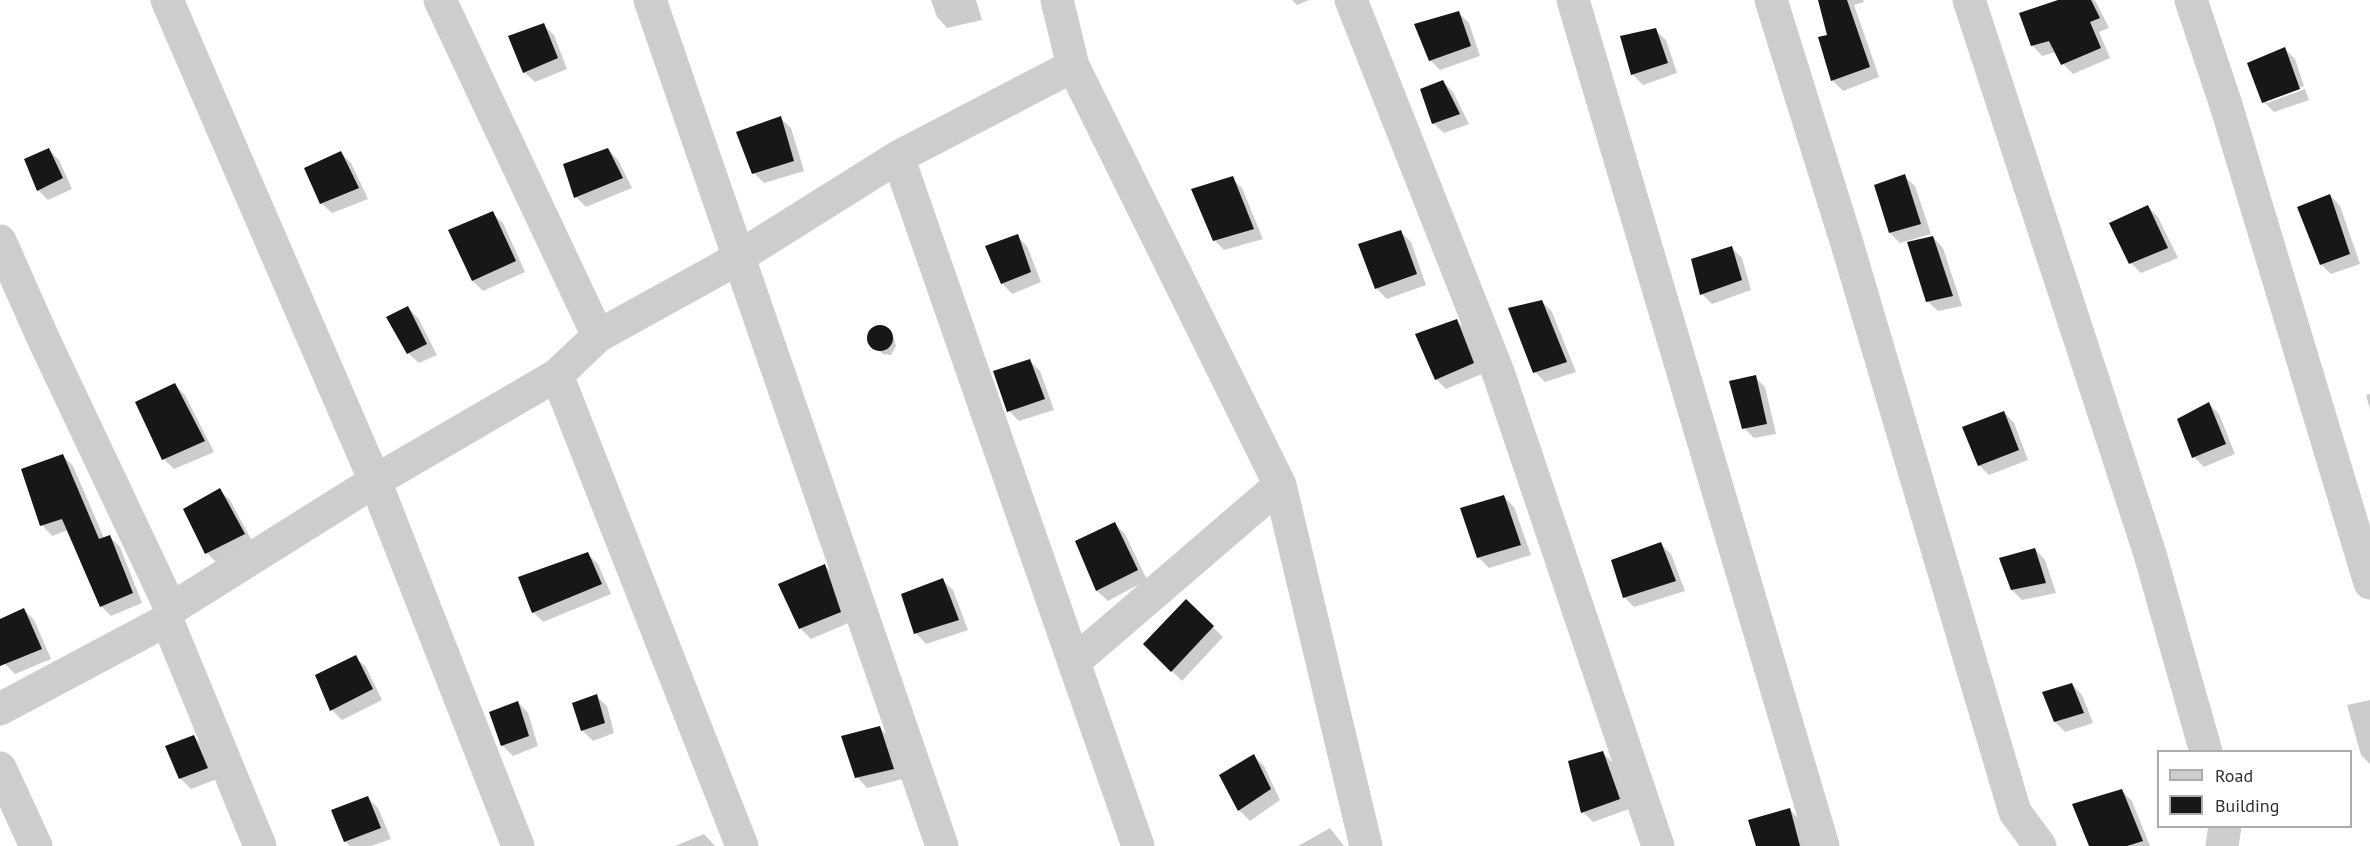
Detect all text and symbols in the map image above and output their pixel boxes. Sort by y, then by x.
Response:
legend [2157,750,2352,828]
text: Road [2215,764,2253,787]
text: Building [2215,794,2279,817]

